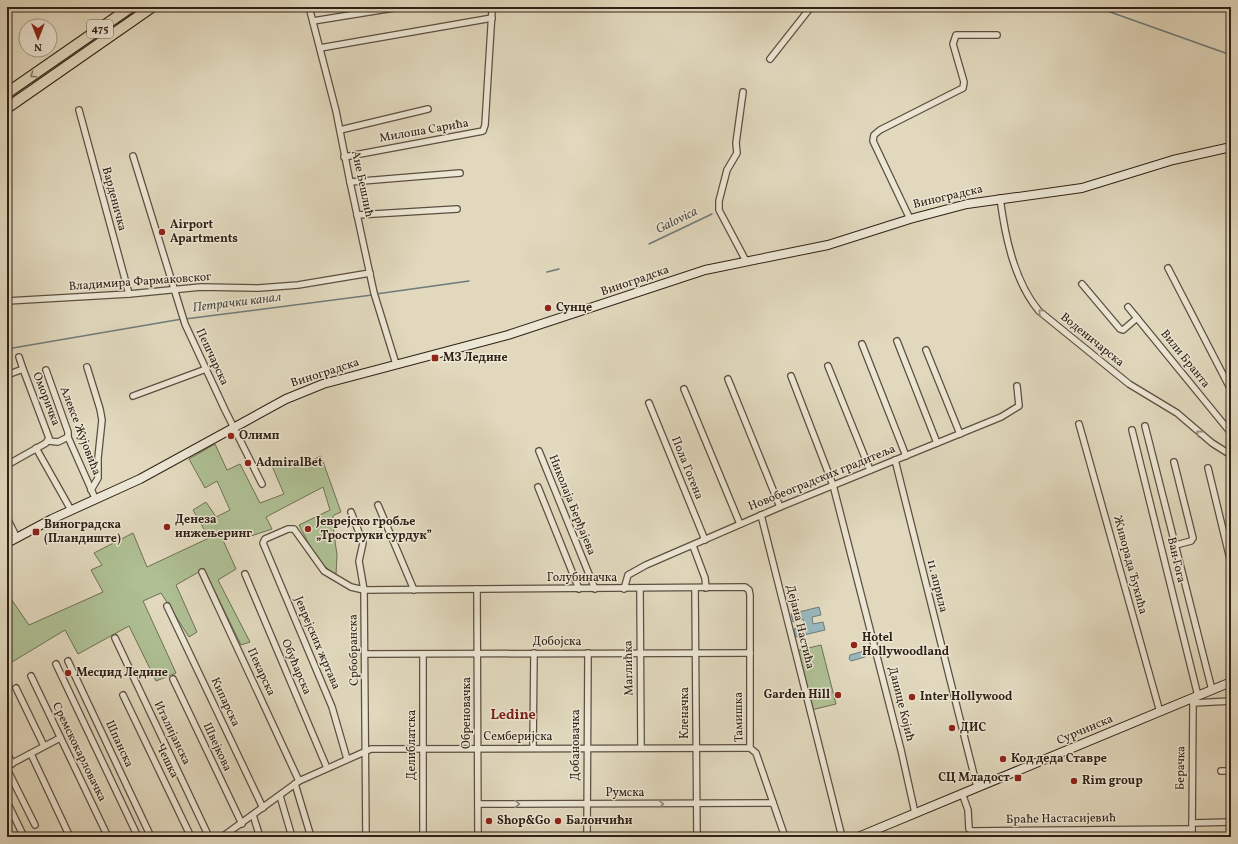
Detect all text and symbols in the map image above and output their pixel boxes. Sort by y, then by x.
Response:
north arrow [18,18,58,58]
road number: 475 [87,20,113,38]
text: N [34,39,42,54]
one-way arrow [31,70,38,77]
street label: Милоша Сарића [378,115,470,147]
street label: Ане Бешлић [347,149,377,219]
street label: Варденичка [98,165,130,233]
street label: Виноградска [912,181,984,213]
water label: Galovica [653,203,701,239]
place label: Airport Apartments [170,217,238,247]
marker: Airport Apartments [157,227,167,237]
street label: Виноградска [599,262,671,300]
street label: Владимира Фармаковског [68,269,213,295]
water label: Петрачки канал [192,289,282,317]
place label: Сунце [556,300,592,316]
marker: Сунце [543,303,553,313]
one-way arrow [1038,309,1046,317]
street label: Воденичарска [1057,309,1127,371]
street label: Пешчарска [192,326,232,388]
street label: Вили Бранта [1157,327,1213,391]
place label: МЗ Ледине [443,350,508,366]
marker: МЗ Ледине [430,353,440,363]
street label: Виноградска [289,354,361,392]
street label: Оморичка [28,370,64,428]
street label: Алексе Жујовића [56,384,104,478]
place label: Олимп [239,428,280,444]
one-way arrow [1197,430,1204,437]
marker: Олимп [226,431,236,441]
street label: Пола Гогена [667,434,707,502]
street label: Новобеоградских градитеља [746,441,898,515]
street label: Николаја Берђајева [545,452,599,558]
place label: AdmiralBet [256,455,323,471]
marker: AdmiralBet [243,458,253,468]
place label: Денеза инжењеринг [175,512,252,542]
place label: Јеврејско гробље „Троструки сурдук” [315,514,432,544]
street label: Живорада Ђукића [1109,514,1151,616]
place label: Виноградска (Пландиште) [44,517,121,547]
marker: Денеза инжењеринг [162,522,172,532]
marker: Јеврејско гробље „Троструки сурдук” [303,524,313,534]
marker: Виноградска (Пландиште) [31,527,41,537]
street label: Ван Гога [1163,535,1189,585]
street label: 11. априла [923,558,951,614]
street label: Голубиначка [547,570,617,586]
street label: Дејана Настића [782,583,818,671]
street label: Јеврејских жртава [290,594,344,692]
street label: Србобранска [345,614,363,686]
place label: Hotel Hollywoodland [862,630,950,660]
street label: Добојска [533,634,581,650]
street label: Обућарска [277,637,315,697]
street label: Маглићка [621,640,637,696]
marker: Hotel Hollywoodland [849,640,859,650]
street label: Пекарска [243,645,279,699]
place label: Месџид Ледине [76,665,168,681]
street label: Данице Којић [884,665,918,743]
marker: Месџид Ледине [63,668,73,678]
street label: Кипарска [207,675,243,729]
street label: Обреновачка [459,677,475,749]
street label: Кленачка [677,687,693,739]
place label: Garden Hill [764,687,830,703]
place label: Inter Hollywood [920,689,1013,705]
marker: Garden Hill [833,690,843,700]
street label: Тамишка [731,692,747,742]
marker: Inter Hollywood [907,692,917,702]
street label: Италијанска [150,698,194,768]
street label: Сремскокарловачка [48,700,110,804]
district label: Ledine [490,706,536,725]
street label: Добановачка [568,709,584,781]
street label: Делиблатска [404,710,420,780]
street label: Сурчинска [1054,711,1116,749]
street label: Шпанска [101,718,137,770]
street label: Швејкова [199,720,235,774]
place label: ДИС [960,720,986,736]
marker: ДИС [947,723,957,733]
street label: Семберијска [483,729,553,745]
street label: Чешка [152,741,182,781]
street label: Берачка [1173,746,1189,790]
place label: Код деда Ставре [1011,751,1107,767]
marker: Код деда Ставре [998,754,1008,764]
place label: СЦ Младост [938,770,1010,786]
marker: СЦ Младост [1013,773,1023,783]
place label: Rim group [1082,773,1143,789]
marker: Rim group [1069,776,1079,786]
street label: Румска [605,785,645,801]
one-way arrow [514,800,520,808]
one-way arrow [658,800,664,808]
street label: Браће Настасијевић [1006,810,1116,828]
place label: Shop&Go [497,813,550,829]
place label: Балончићи [566,813,633,829]
marker: Shop&Go [484,816,494,826]
marker: Балончићи [553,816,563,826]

